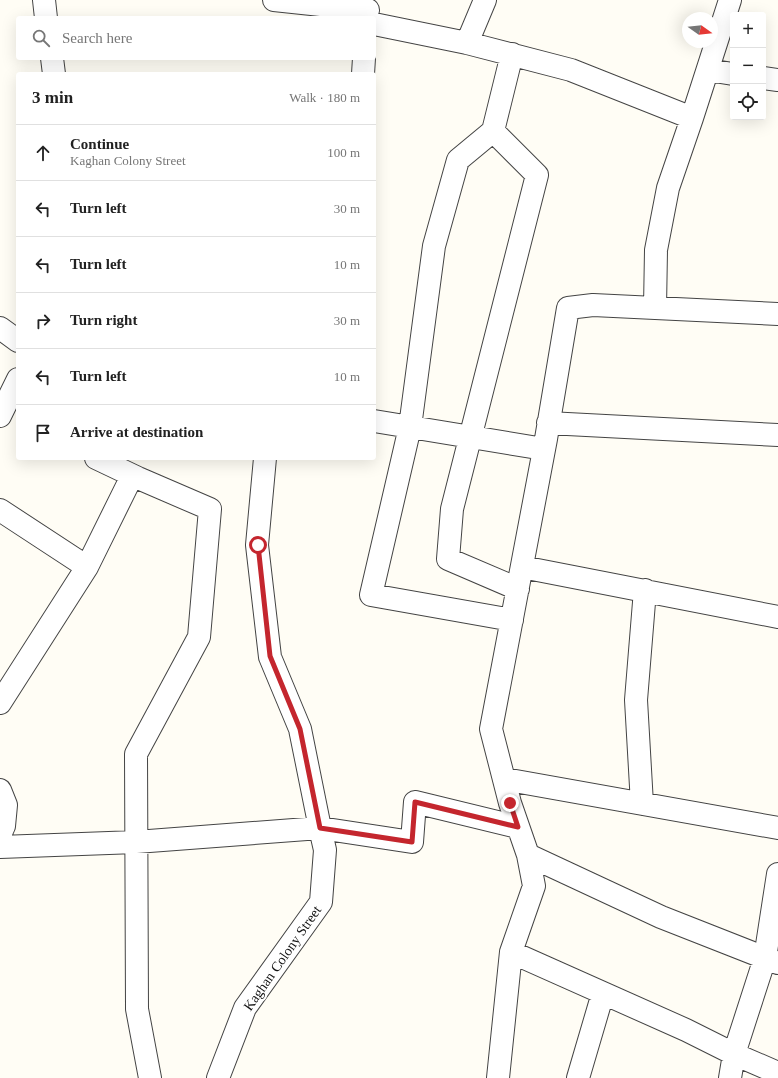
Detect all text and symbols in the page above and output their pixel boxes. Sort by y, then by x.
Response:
north arrow [682,12,718,48]
map controls [730,12,766,120]
button: + [730,12,766,48]
search box [16,16,376,60]
icon: search [30,27,52,49]
text: Search here [62,30,132,46]
button: − [730,48,766,84]
button: locate [730,84,766,120]
text: 3 min [32,88,73,107]
text: Walk · 180 m [289,90,360,105]
text: Continue [70,136,129,152]
icon: ahead [32,142,54,164]
text: 100 m [327,145,360,160]
text: Kaghan Colony Street [70,153,186,168]
icon: left [32,198,54,220]
text: Turn left [70,200,127,216]
text: 30 m [334,201,360,216]
icon: left [32,254,54,276]
text: Turn left [70,256,127,272]
text: 10 m [334,257,360,272]
icon: right [32,310,54,332]
text: Turn right [70,312,137,328]
text: 30 m [334,313,360,328]
icon: left [32,366,54,388]
text: Turn left [70,368,127,384]
text: 10 m [334,369,360,384]
icon: arrive [32,422,54,444]
text: Arrive at destination [70,424,203,440]
route start [249,536,267,554]
route end [501,794,519,812]
street label: Kaghan Colony Street [241,903,324,1014]

